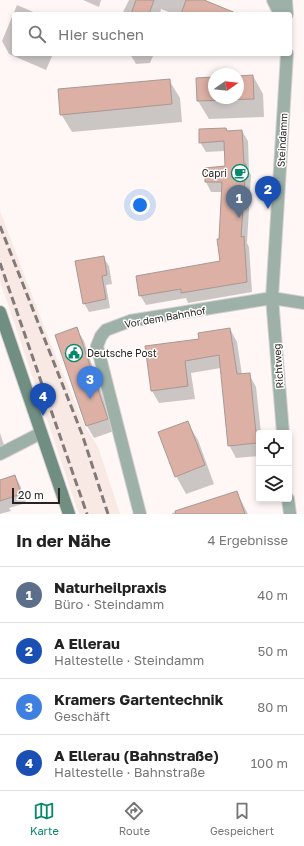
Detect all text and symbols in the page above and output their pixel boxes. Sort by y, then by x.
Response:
search box [12,12,292,56]
icon: search [26,23,48,45]
text: Hier suchen [58,25,144,43]
north arrow [208,68,244,104]
street label: Steindamm [275,112,289,167]
cafe icon: Capri [230,163,250,183]
place label: Capri [202,167,227,179]
pin: 2 [255,176,281,209]
pin: 1 [226,185,252,218]
your location [130,195,150,215]
street label: Vor dem Bahnhof [124,304,207,330]
public building icon: Deutsche Post [64,343,84,363]
street label: Richtweg [270,343,286,389]
place label: Deutsche Post [87,347,157,359]
pin: 3 [77,366,103,399]
pin: 4 [30,383,56,416]
map controls [256,430,292,502]
button: locate [256,430,292,466]
button: layers [256,466,292,502]
scale bar [12,486,60,505]
text: 20 m [18,488,44,501]
text: In der Nähe [16,530,111,551]
text: 4 Ergebnisse [208,532,288,548]
text: Naturheilpraxis [54,578,167,596]
text: 1 [26,587,32,603]
text: 40 m [257,587,288,603]
text: Büro · Steindamm [54,596,164,612]
text: A Ellerau [54,634,120,652]
text: 2 [25,643,33,659]
text: 50 m [258,643,288,659]
text: Haltestelle · Steindamm [54,652,204,668]
text: Kramers Gartentechnik [54,690,223,708]
text: 3 [25,699,33,715]
text: 80 m [257,699,288,715]
text: Geschäft [54,708,110,724]
text: A Ellerau (Bahnstraße) [54,746,219,764]
text: 4 [25,755,33,771]
text: 100 m [251,755,288,771]
text: Haltestelle · Bahnstraße [54,764,205,780]
tab: Karte [30,800,59,837]
tab: Route [119,800,150,837]
tab: Gespeichert [210,800,274,837]

